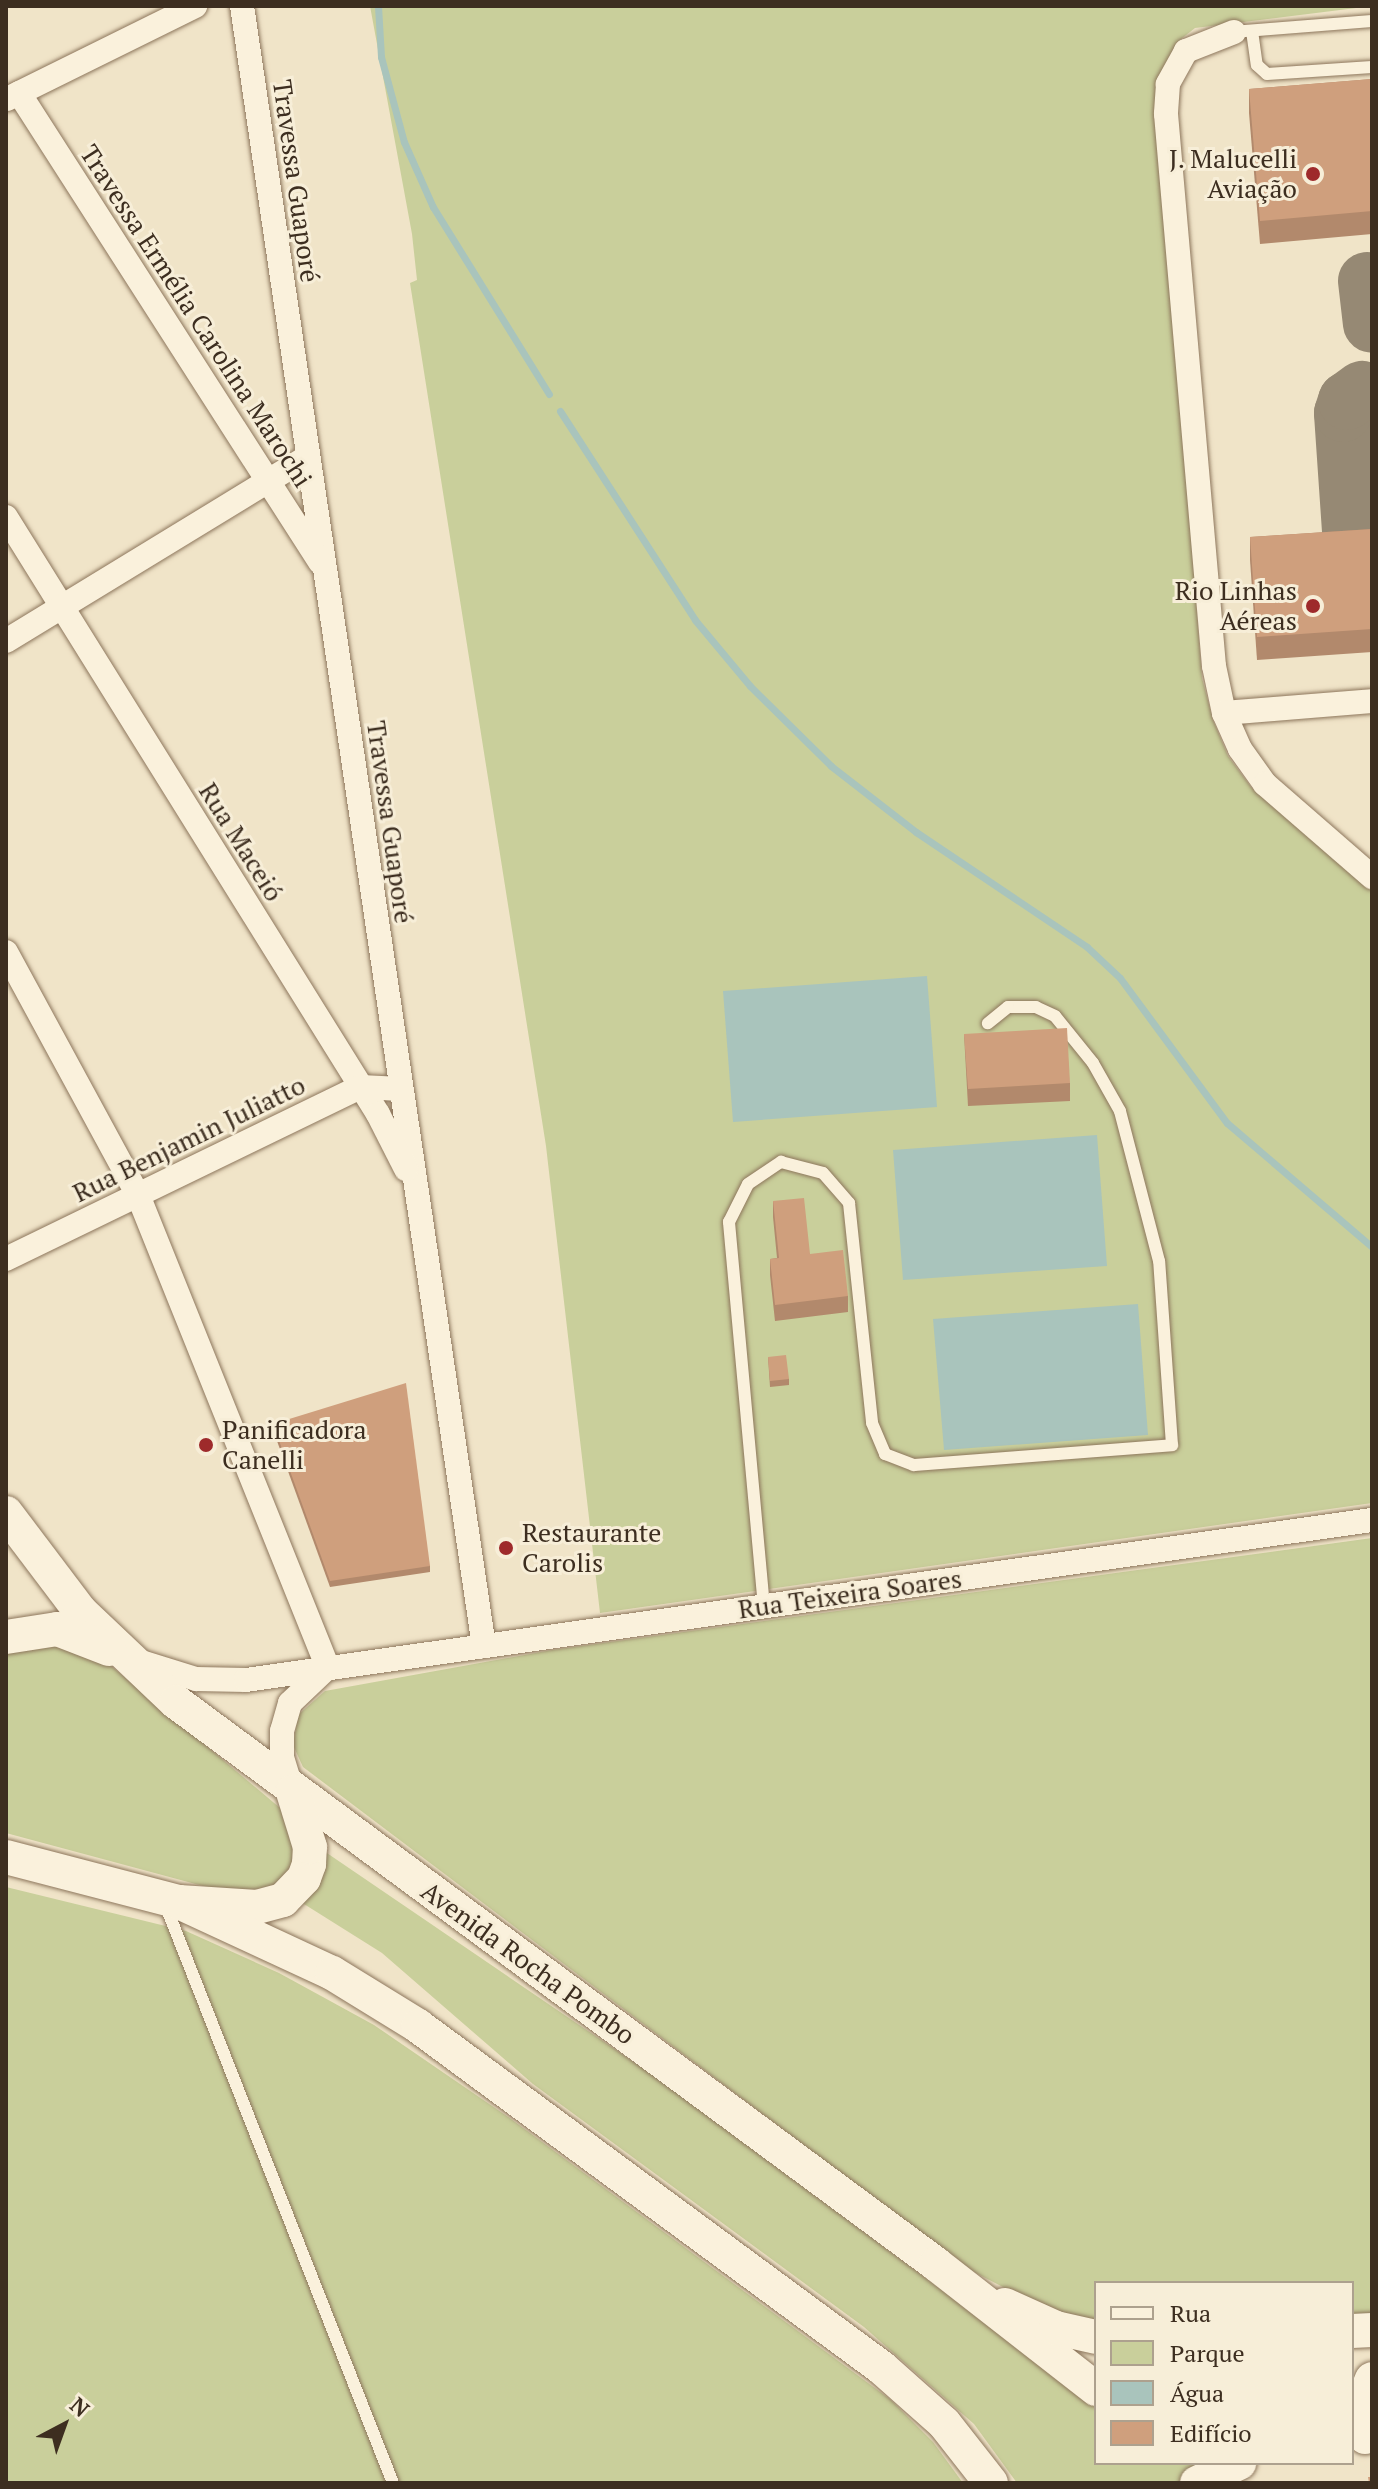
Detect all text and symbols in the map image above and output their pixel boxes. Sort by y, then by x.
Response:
street label: Travessa Guaporé [266,78,326,284]
street label: Travessa Ermélia Carolina Marochi [73,139,319,493]
place label: J. Malucelli Aviação [1168,143,1297,204]
marker: J. Malucelli Aviação [1304,165,1322,183]
place label: Rio Linhas Aéreas [1175,575,1297,636]
marker: Rio Linhas Aéreas [1304,597,1322,615]
street label: Travessa Guaporé [360,719,420,925]
street label: Rua Maceió [192,777,290,907]
street label: Rua Benjamin Juliatto [68,1069,310,1209]
place label: Panificadora Canelli [222,1414,367,1476]
marker: Panificadora Canelli [197,1436,215,1454]
place label: Restaurante Carolis [522,1517,661,1578]
marker: Restaurante Carolis [497,1539,515,1557]
street label: Rua Teixeira Soares [736,1563,964,1625]
street label: Avenida Rocha Pombo [415,1875,641,2051]
legend [1094,2281,1354,2465]
text: Rua [1170,2297,1211,2329]
text: Parque [1170,2337,1245,2369]
text: Água [1170,2377,1224,2409]
north arrow [24,2385,104,2465]
text: N [64,2390,96,2423]
text: Edifício [1170,2417,1252,2449]

